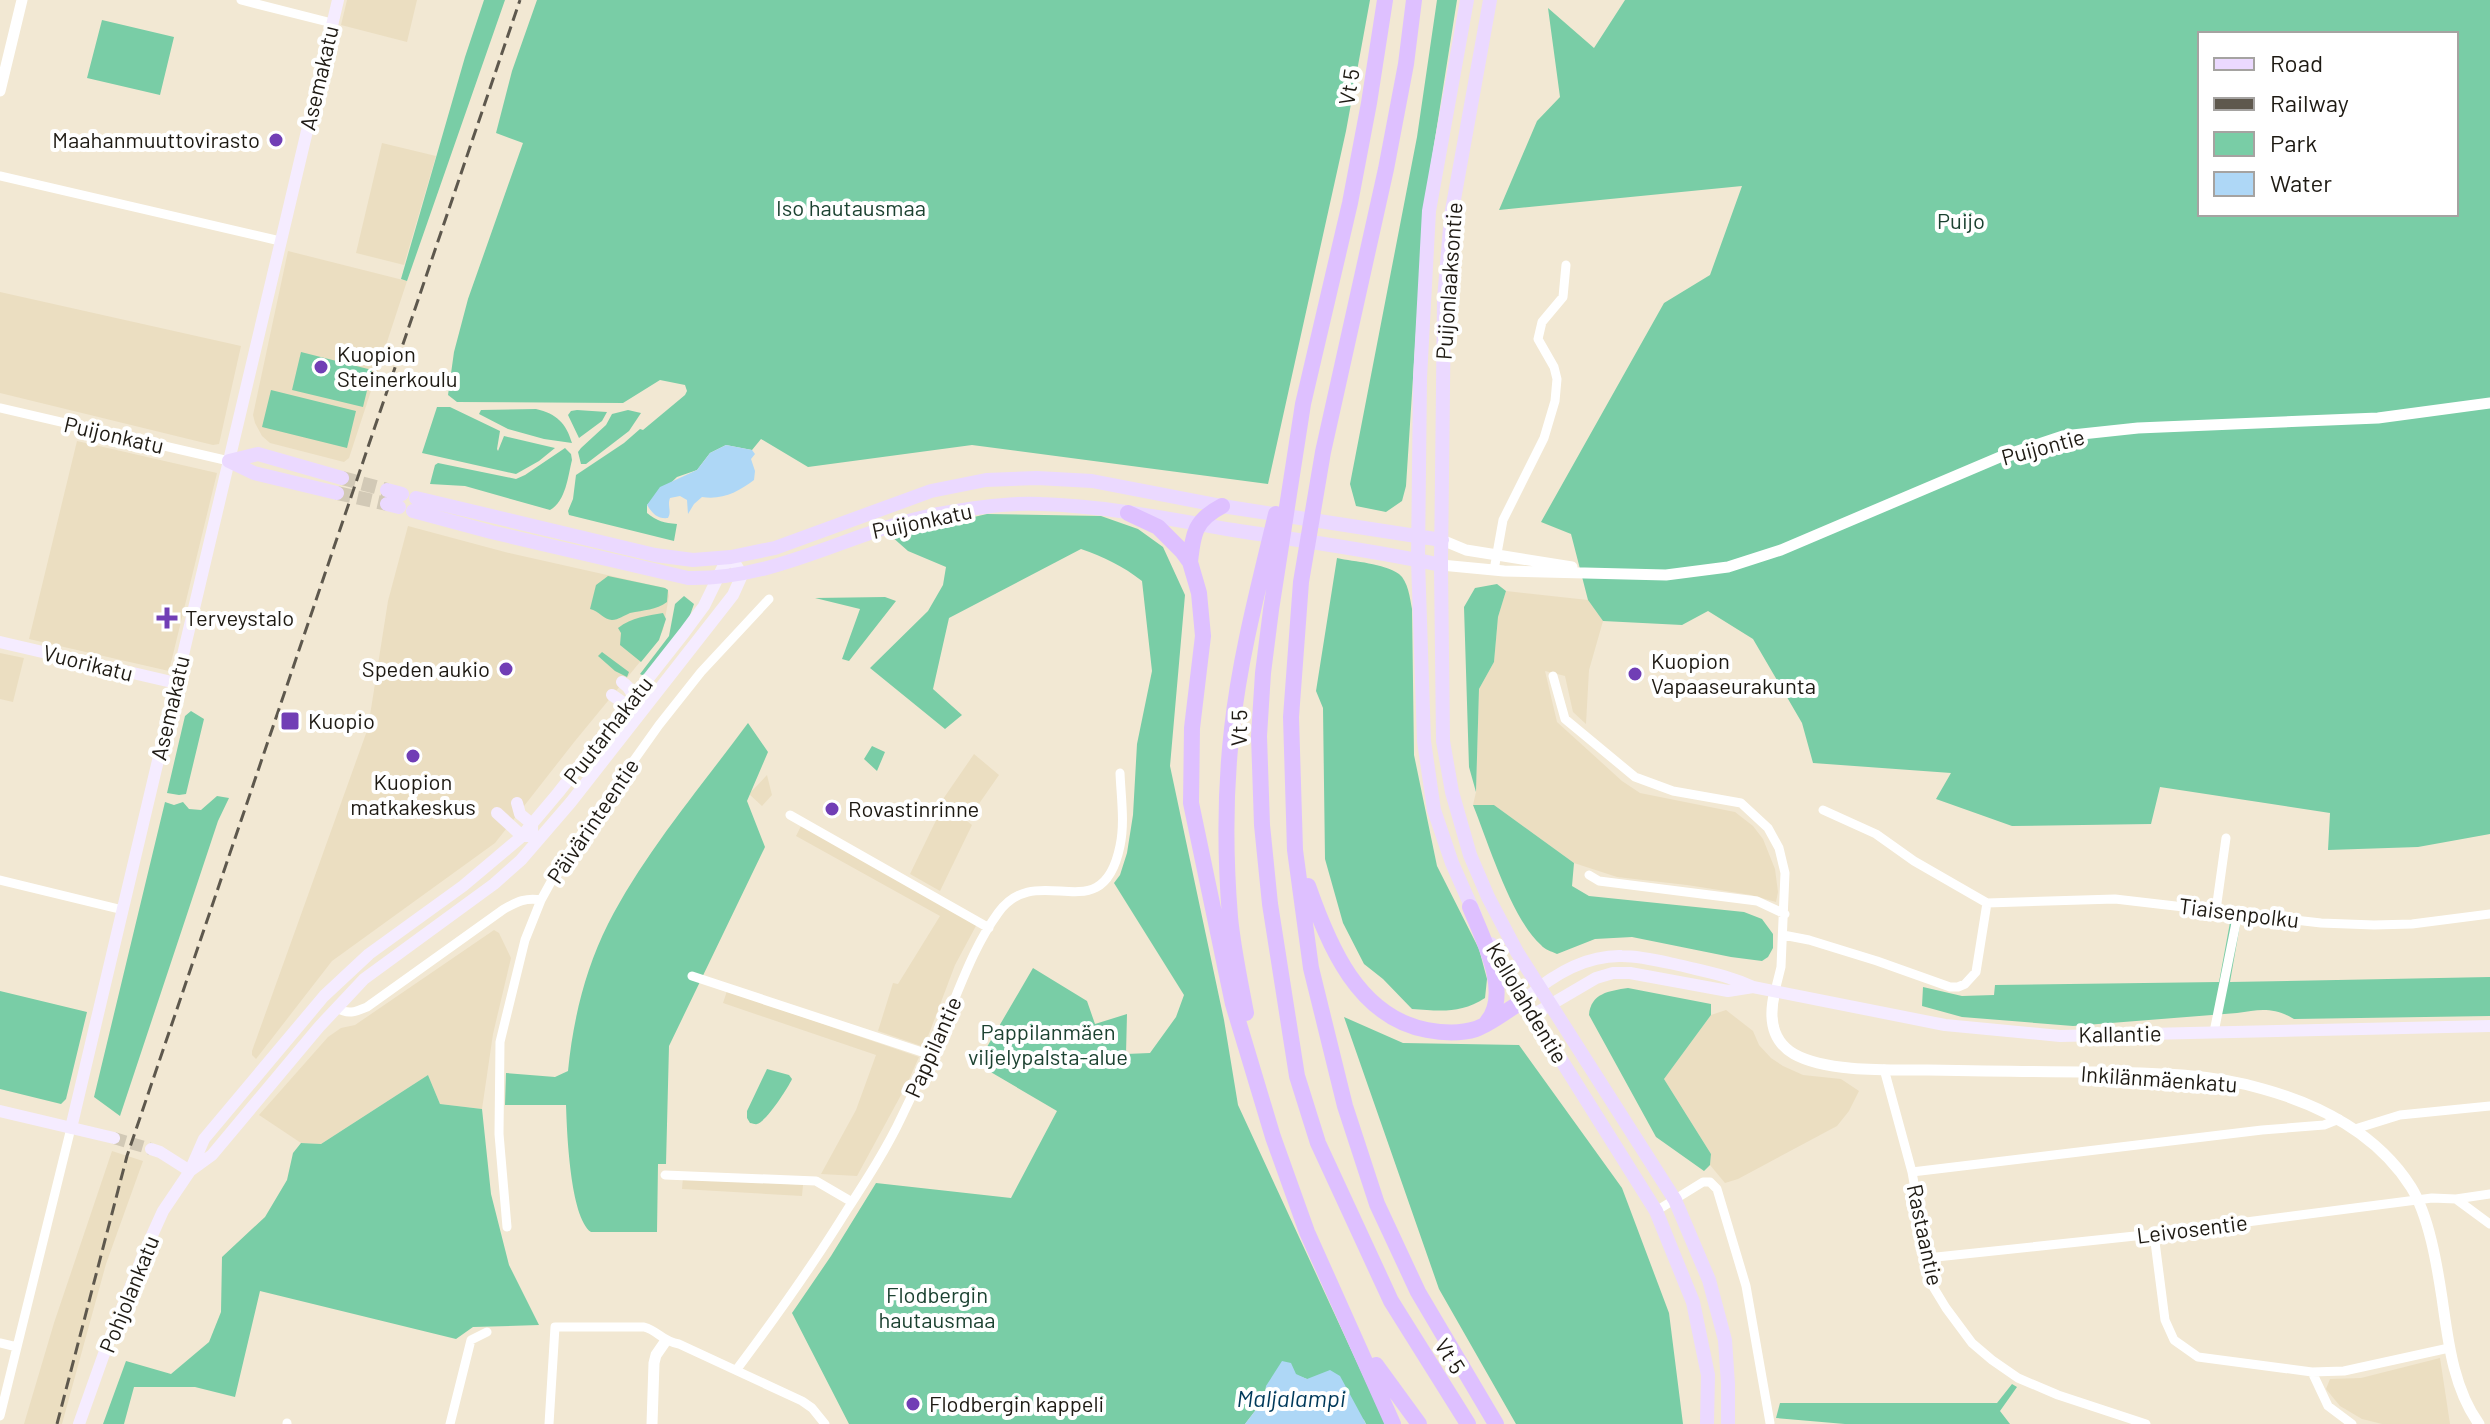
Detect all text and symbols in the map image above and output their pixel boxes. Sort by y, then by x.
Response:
street label: Asemakatu [293,23,343,133]
legend [2198,32,2458,216]
text: Road [2270,48,2323,77]
street label: Vt 5 [1332,67,1364,107]
text: Railway [2270,88,2349,117]
place label: Maahanmuuttovirasto [52,126,260,152]
text: Park [2270,128,2317,157]
marker: Maahanmuuttovirasto [267,131,285,149]
text: Water [2270,168,2332,197]
park label: Iso hautausmaa [776,194,926,220]
street label: Puijonlaaksontie [1430,201,1466,361]
park label: Puijo [1937,207,1985,233]
place label: Kuopion Steinerkoulu [337,340,458,391]
marker: Kuopion Steinerkoulu [312,358,330,376]
street label: Puijonkatu [62,410,167,458]
street label: Puijontie [1998,422,2087,470]
street label: Puijonkatu [869,497,974,543]
place label: Terveystalo [185,604,294,630]
marker: Terveystalo [156,607,178,629]
street label: Vuorikatu [40,638,136,686]
place label: Kuopion Vapaaseurakunta [1651,647,1816,698]
street label: Asemakatu [144,653,194,763]
place label: Speden aukio [362,655,490,681]
marker: Speden aukio [497,660,515,678]
marker: Kuopion Vapaaseurakunta [1626,665,1644,683]
street label: Puutarhakatu [557,671,657,788]
place label: Kuopio [308,707,375,733]
street label: Vt 5 [1225,709,1251,747]
marker: Kuopio [279,710,301,732]
marker: Kuopion matkakeskus [404,747,422,765]
street label: Päivärinteentie [541,753,643,888]
place label: Kuopion matkakeskus [350,768,476,819]
place label: Rovastinrinne [848,795,979,821]
marker: Rovastinrinne [823,800,841,818]
street label: Tiaisenpolku [2178,892,2301,932]
street label: Kellolahdentie [1482,938,1574,1067]
street label: Pappilantie [898,992,966,1101]
park label: Pappilanmäen viljelypalsta-alue [968,1018,1128,1069]
street label: Kallantie [2078,1019,2162,1047]
street label: Inkilänmäenkatu [2080,1060,2238,1096]
street label: Rastaantie [1903,1182,1949,1288]
street label: Leivosentie [2135,1208,2249,1248]
street label: Pohjolankatu [93,1231,163,1356]
park label: Flodbergin hautausmaa [878,1281,996,1332]
street label: Vt 5 [1430,1333,1472,1378]
water label: Maljalampi [1236,1383,1346,1412]
place label: Flodbergin kappeli [929,1390,1104,1416]
marker: Flodbergin kappeli [904,1395,922,1413]

